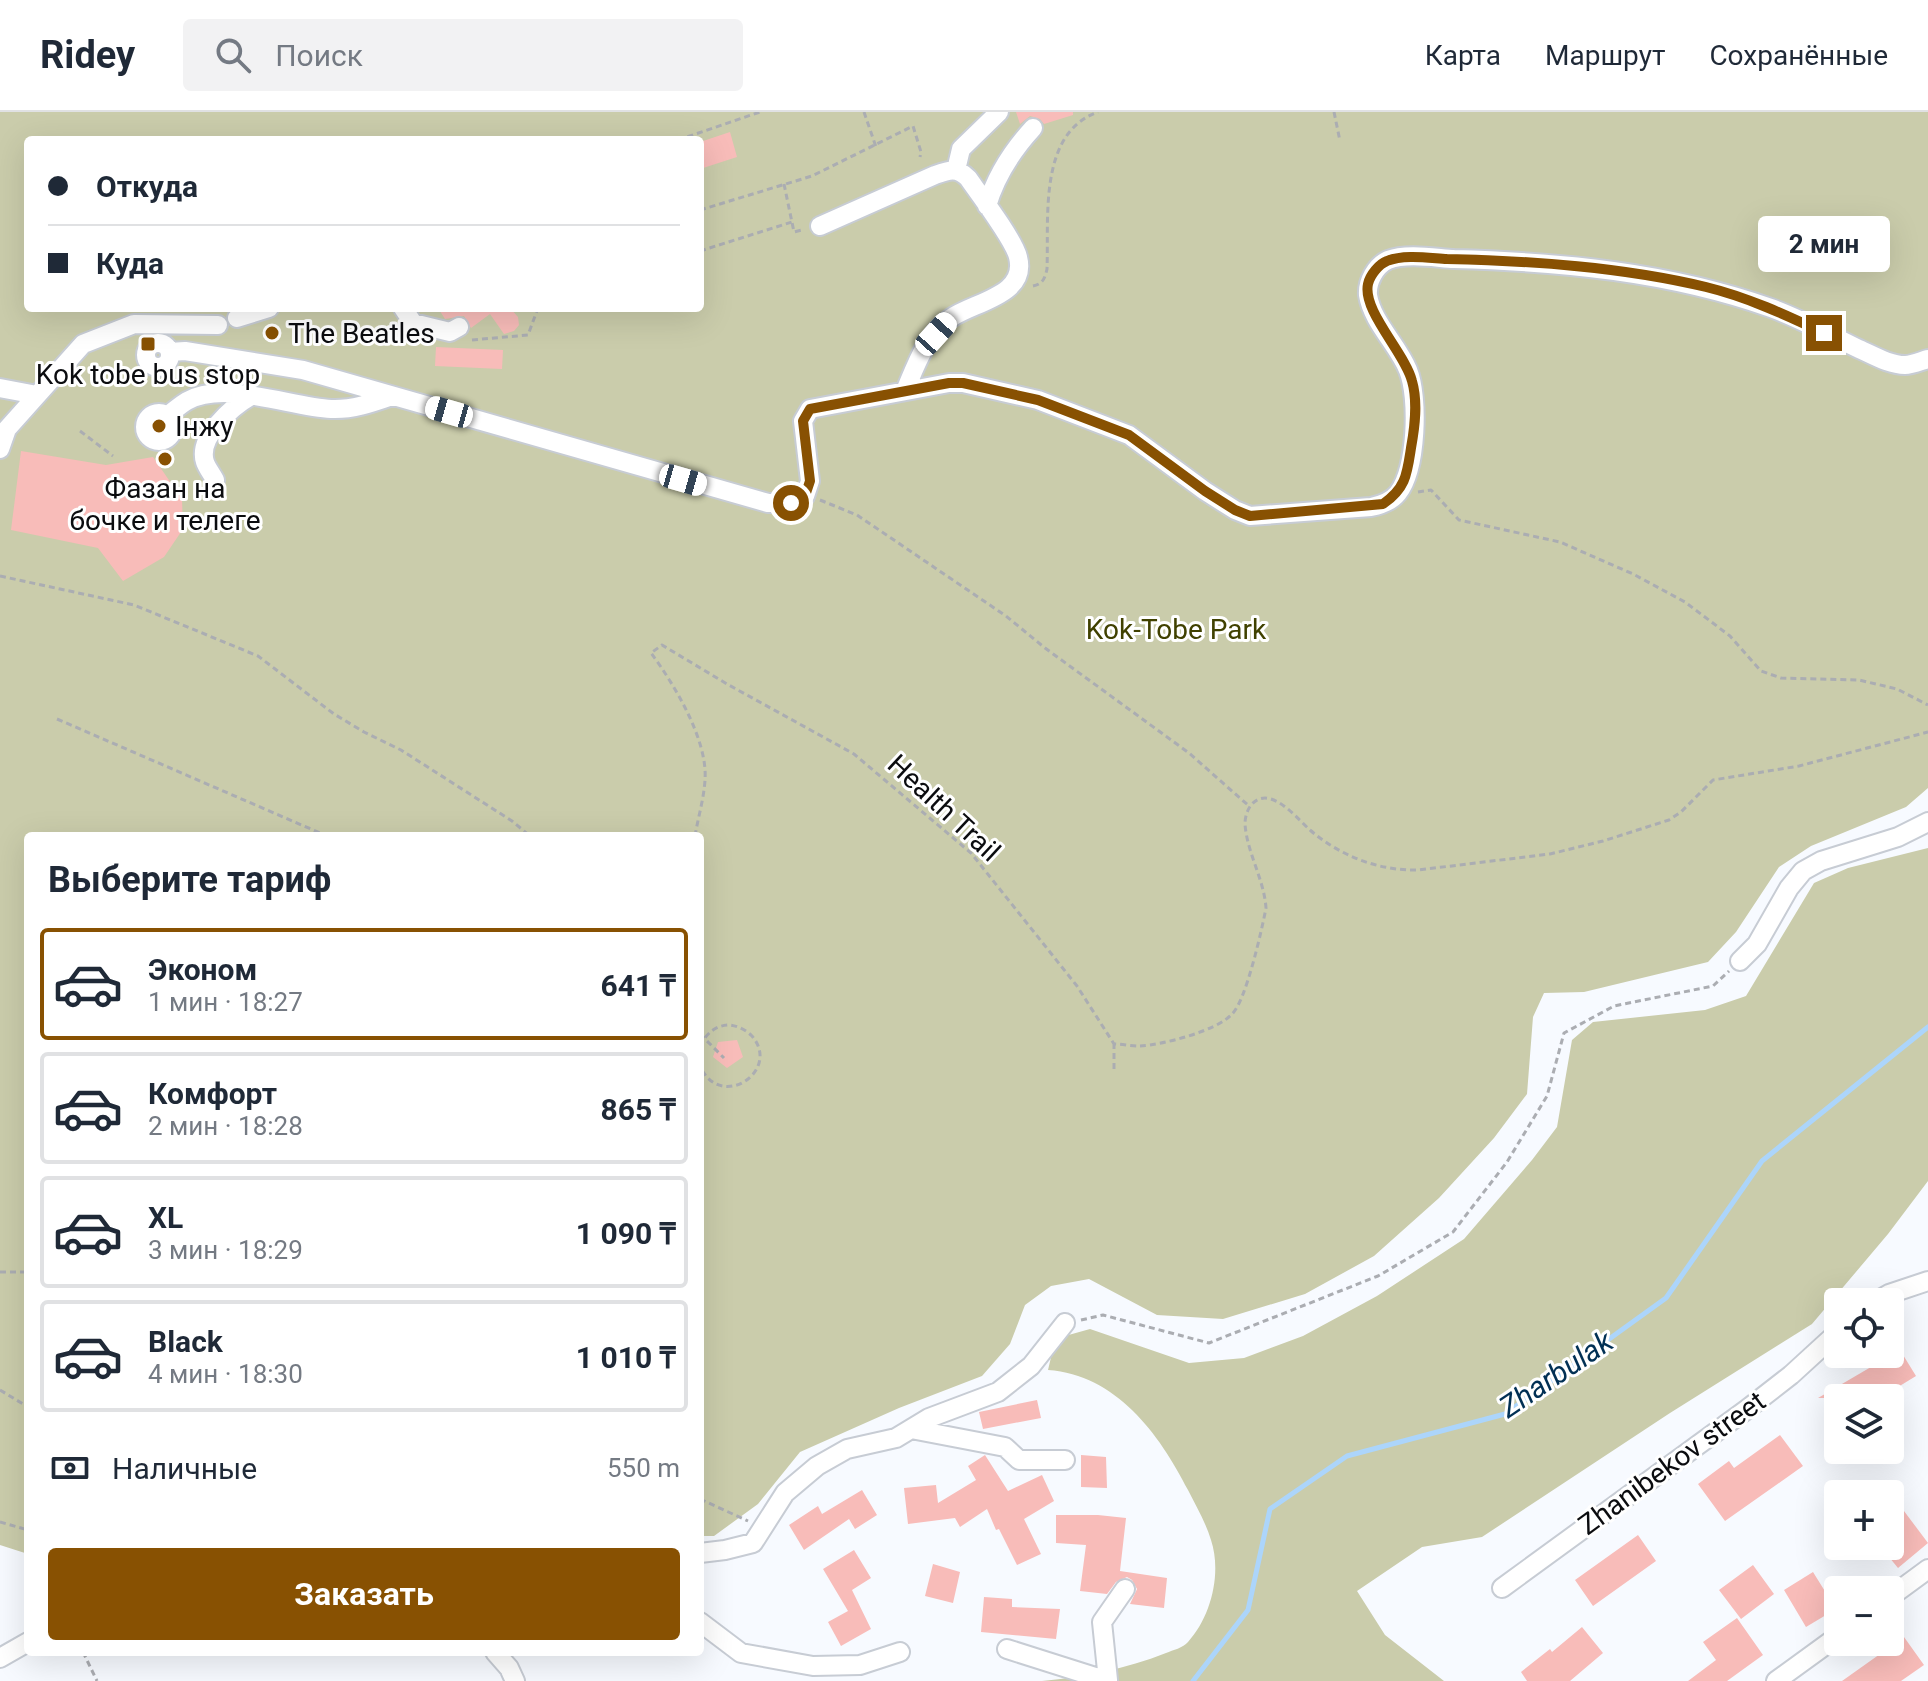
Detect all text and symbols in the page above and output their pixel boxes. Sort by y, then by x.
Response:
search box [183,19,743,91]
text: Ridey [40,33,135,77]
icon: search [211,33,255,77]
text: Поиск [275,38,363,73]
text: Карта [1425,39,1501,72]
text: Маршрут [1545,39,1665,72]
text: Сохранённые [1709,39,1888,72]
text: Откуда [96,169,198,204]
callout: 2 мин [1758,217,1890,273]
text: 2 мин [1789,229,1859,259]
text: Куда [96,246,164,281]
car [911,308,961,360]
route end [1806,315,1842,351]
place label: The Beatles [288,317,435,350]
marker: The Beatles [263,324,281,342]
marker: Kok tobe bus stop [139,335,157,353]
place label: Kok tobe bus stop [36,358,260,391]
car [423,394,475,430]
place label: Інжу [175,410,233,443]
marker: Інжу [150,417,168,435]
marker: Фазан на бочке и телеге [156,450,174,468]
car [657,462,709,498]
place label: Фазан на бочке и телеге [69,472,261,537]
route start [773,485,809,521]
park label: Kok-Tobe Park [1086,613,1267,646]
street label: Health Trail [881,748,1007,868]
text: Выберите тариф [48,859,331,901]
icon: car [52,948,124,1020]
text: Эконом [148,952,257,987]
text: 641 ₸ [601,968,676,1003]
text: 1 мин · 18:27 [148,987,303,1017]
icon: car [52,1072,124,1144]
text: Комфорт [148,1076,277,1111]
text: 865 ₸ [601,1092,676,1127]
text: 2 мин · 18:28 [148,1111,303,1141]
icon: car [52,1196,124,1268]
text: XL [148,1200,183,1235]
text: 1 090 ₸ [576,1216,676,1251]
text: 3 мин · 18:29 [148,1235,303,1265]
map controls [1824,1288,1904,1656]
button: locate [1824,1288,1904,1368]
icon: car [52,1320,124,1392]
water label: Zharbulak [1492,1323,1620,1425]
text: Black [148,1324,223,1359]
text: 1 010 ₸ [576,1340,676,1375]
text: 4 мин · 18:30 [148,1359,303,1389]
street label: Zhanibekov street [1572,1384,1772,1542]
button: layers [1824,1384,1904,1464]
icon: cash [48,1446,92,1490]
text: Наличные [112,1451,257,1486]
text: 550 m [607,1453,680,1483]
button: + [1824,1480,1904,1560]
button: Заказать [48,1548,680,1640]
button: − [1824,1576,1904,1656]

